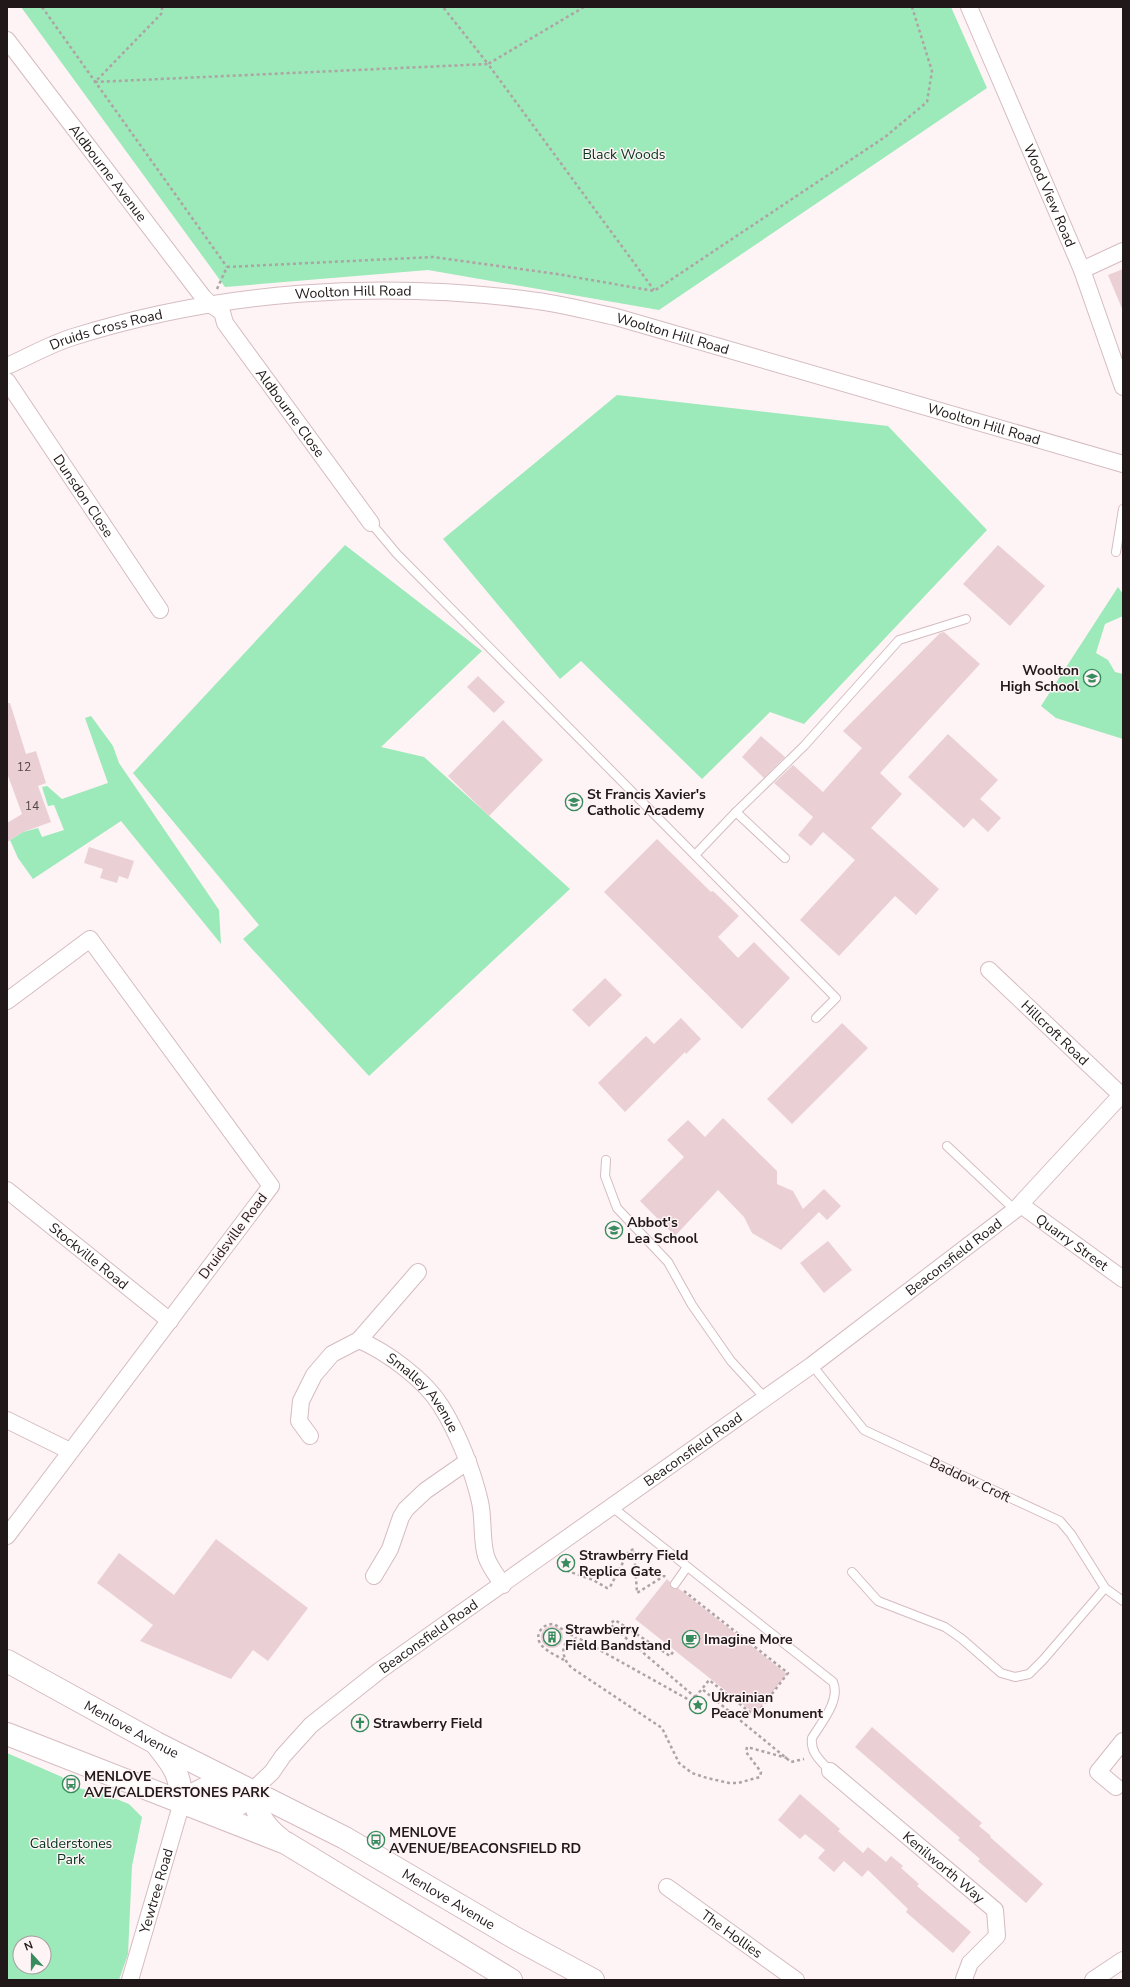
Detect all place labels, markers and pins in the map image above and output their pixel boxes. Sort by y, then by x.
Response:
place label: Woolton High School [1000,661,1080,696]
school or university icon: Woolton High School [1082,668,1102,688]
place label: St Francis Xavier's Catholic Academy [587,785,706,820]
school or university icon: St Francis Xavier's Catholic Academy [564,792,584,812]
place label: Abbot's Lea School [627,1213,699,1248]
school or university icon: Abbot's Lea School [604,1220,624,1240]
place label: Strawberry Field Replica Gate [579,1546,688,1581]
place icon: Strawberry Field Replica Gate [556,1553,576,1573]
place label: Strawberry Field Bandstand [565,1620,671,1655]
building icon: Strawberry Field Bandstand [542,1627,562,1647]
cafe icon: Imagine More [681,1629,701,1649]
place label: Imagine More [704,1630,793,1649]
place label: Ukrainian Peace Monument [711,1688,823,1723]
place icon: Ukrainian Peace Monument [688,1695,708,1715]
church icon: Strawberry Field [350,1713,370,1733]
place label: Strawberry Field [373,1714,482,1733]
place label: MENLOVE AVE/CALDERSTONES PARK [84,1767,270,1802]
bus stop icon: MENLOVE AVE/CALDERSTONES PARK [61,1774,81,1794]
place label: MENLOVE AVENUE/BEACONSFIELD RD [389,1823,581,1858]
bus stop icon: MENLOVE AVENUE/BEACONSFIELD RD [366,1830,386,1850]

